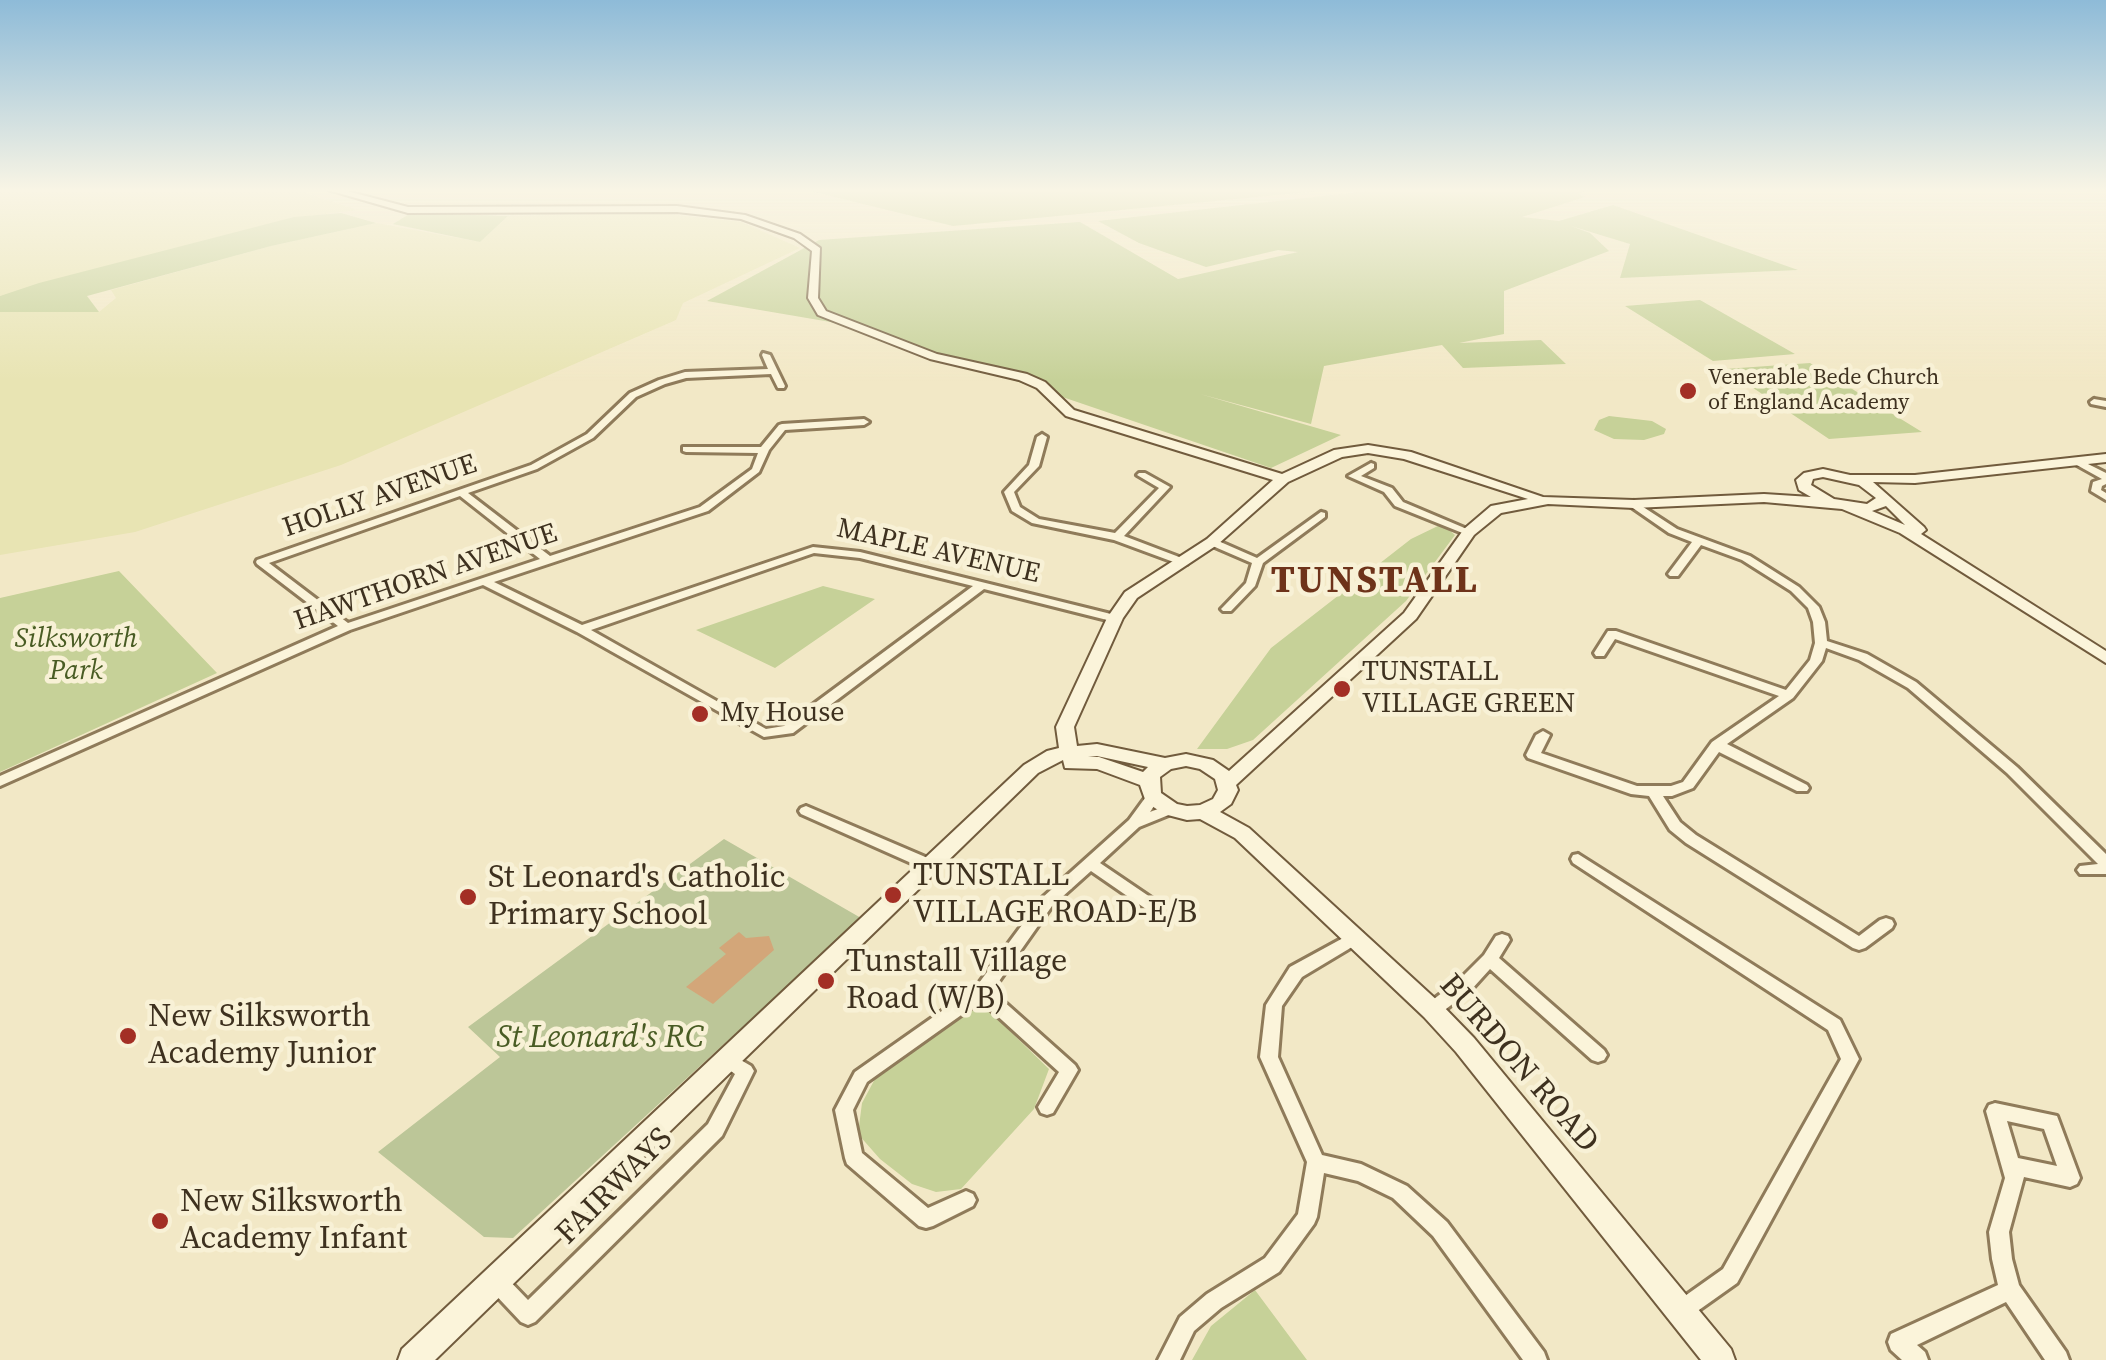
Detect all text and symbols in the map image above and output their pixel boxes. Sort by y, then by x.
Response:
place label: Venerable Bede Church of England Academy [1708,365,1939,416]
marker: Venerable Bede Church of England Academy [1677,380,1699,402]
street label: HOLLY AVENUE [279,448,481,546]
street label: MAPLE AVENUE [833,512,1043,592]
street label: HAWTHORN AVENUE [290,517,562,639]
district label: TUNSTALL [1271,559,1479,605]
park label: Silksworth Park [15,623,137,689]
place label: TUNSTALL VILLAGE GREEN [1362,656,1575,722]
marker: TUNSTALL VILLAGE GREEN [1331,678,1353,700]
place label: My House [720,697,845,731]
marker: My House [689,703,711,725]
place label: TUNSTALL VILLAGE ROAD-E/B [913,858,1197,933]
place label: St Leonard's Catholic Primary School [488,860,785,935]
marker: TUNSTALL VILLAGE ROAD-E/B [882,884,904,906]
marker: St Leonard's Catholic Primary School [457,886,479,908]
place label: Tunstall Village Road (W/B) [846,944,1067,1019]
street label: BURDON ROAD [1430,967,1606,1161]
marker: Tunstall Village Road (W/B) [815,970,837,992]
place label: New Silksworth Academy Junior [148,999,376,1074]
park label: St Leonard's RC [496,1020,704,1058]
marker: New Silksworth Academy Junior [117,1025,139,1047]
street label: FAIRWAYS [549,1121,681,1253]
place label: New Silksworth Academy Infant [180,1184,407,1259]
marker: New Silksworth Academy Infant [149,1210,171,1232]

